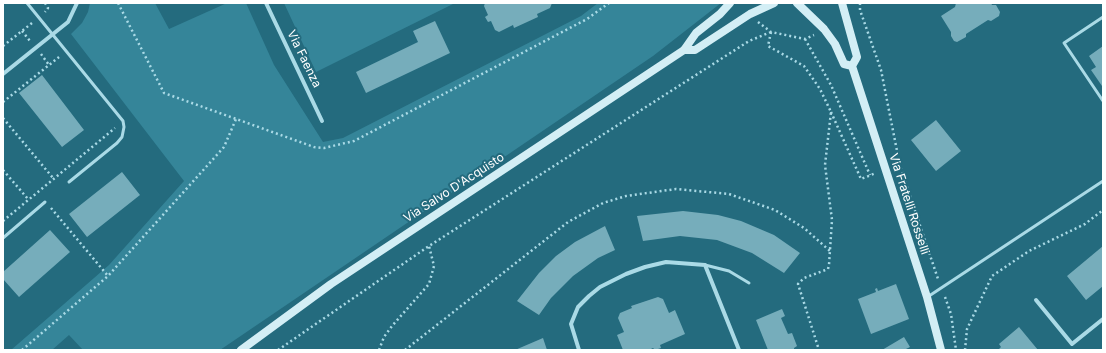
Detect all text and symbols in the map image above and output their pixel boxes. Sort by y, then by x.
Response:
street label: Via Faenza [284,28,324,90]
street label: Via Salvo D'Acquisto [401,150,507,226]
street label: Via Fratelli Rosselli [886,152,932,256]

